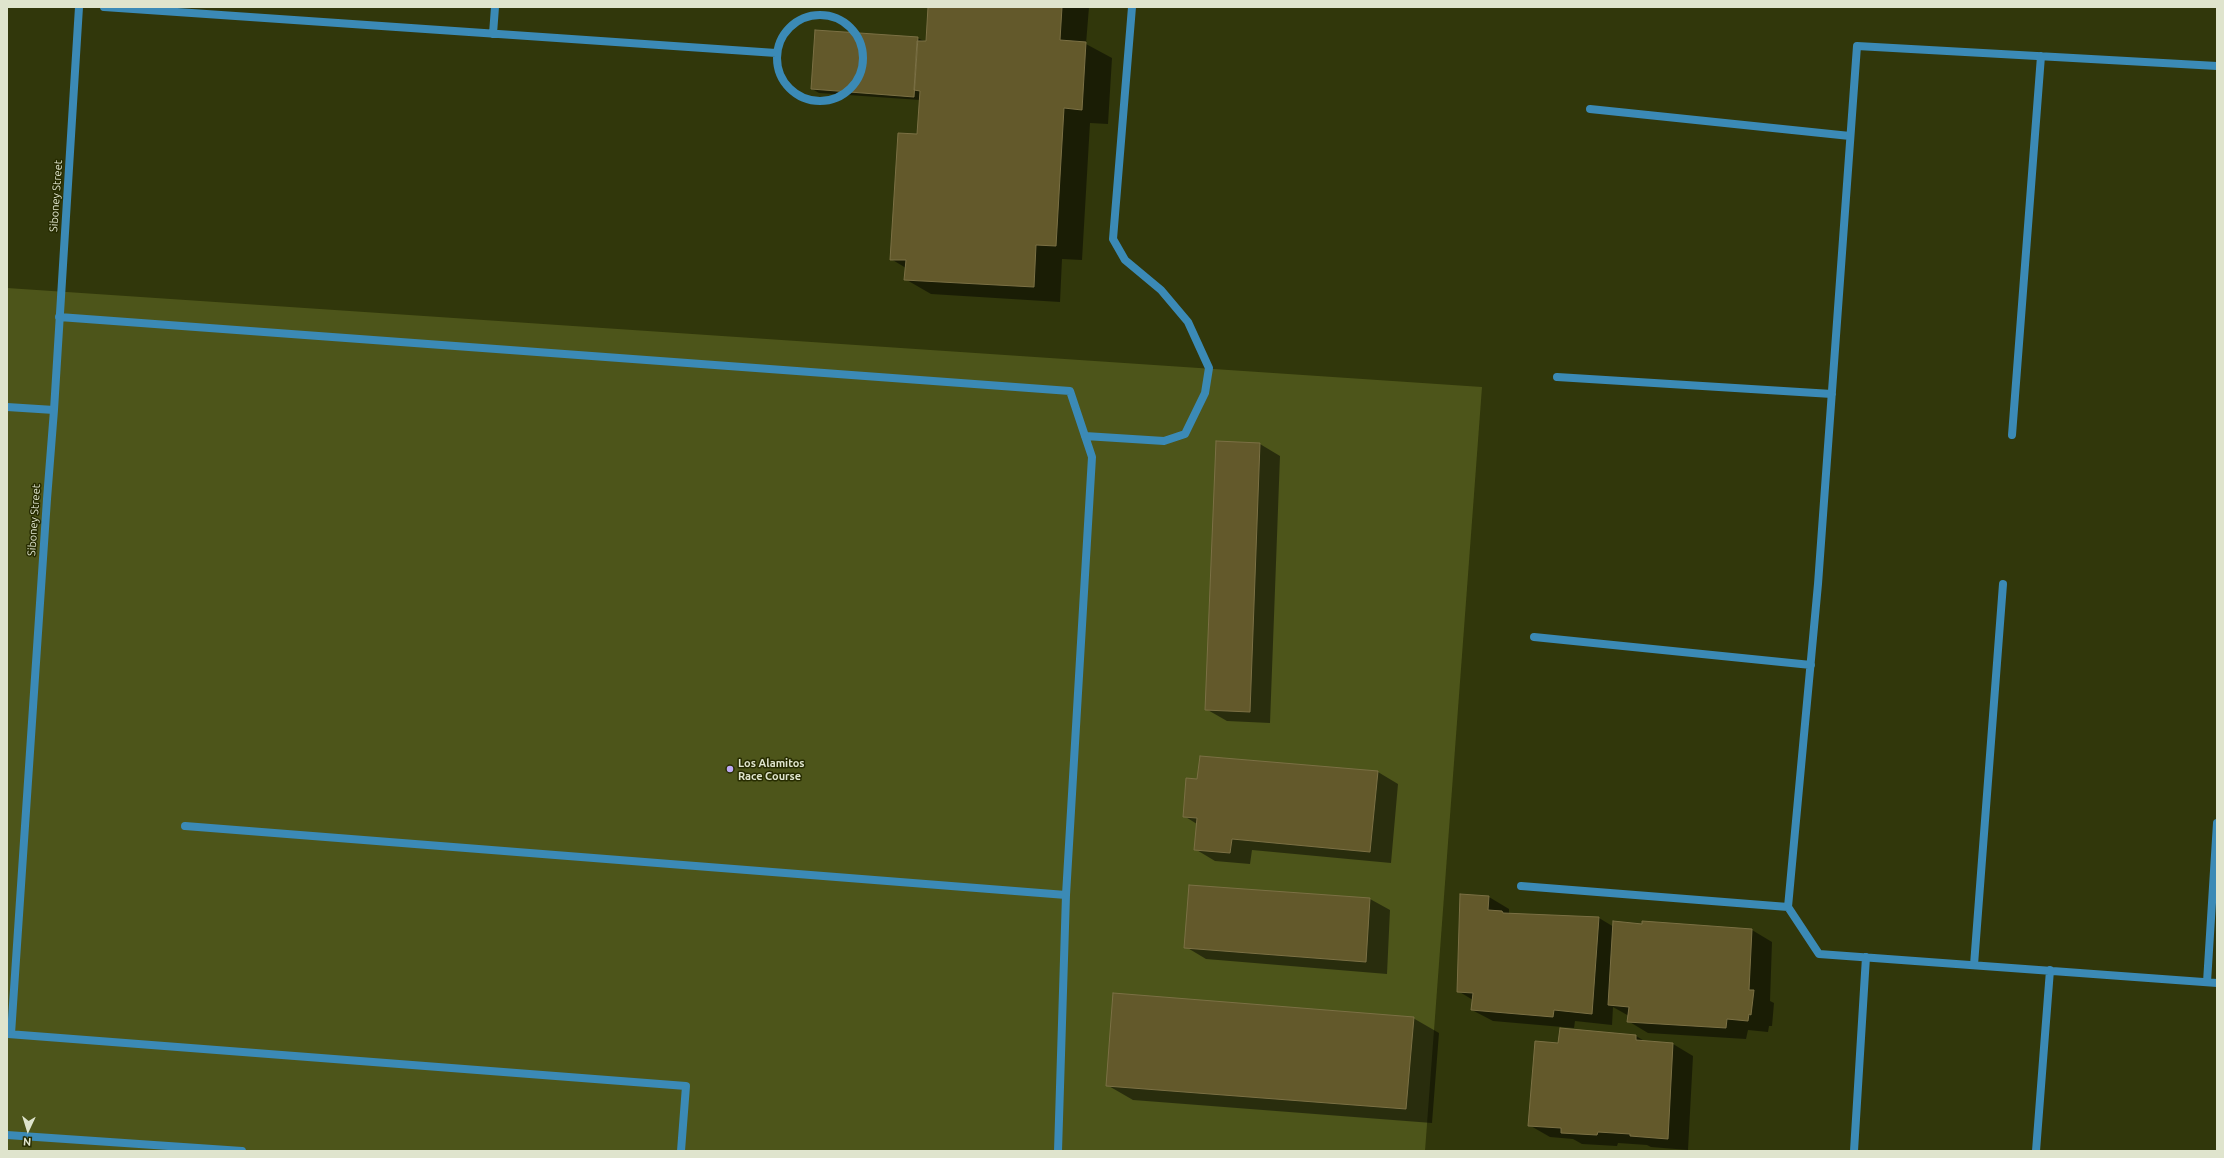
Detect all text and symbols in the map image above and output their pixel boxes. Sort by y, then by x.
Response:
street label: Siboney Street [47,160,65,232]
street label: Siboney Street [25,484,43,556]
place label: Los Alamitos Race Course [738,756,805,782]
marker: Los Alamitos Race Course [725,764,735,774]
north arrow [8,1110,48,1150]
text: N [23,1136,32,1148]

